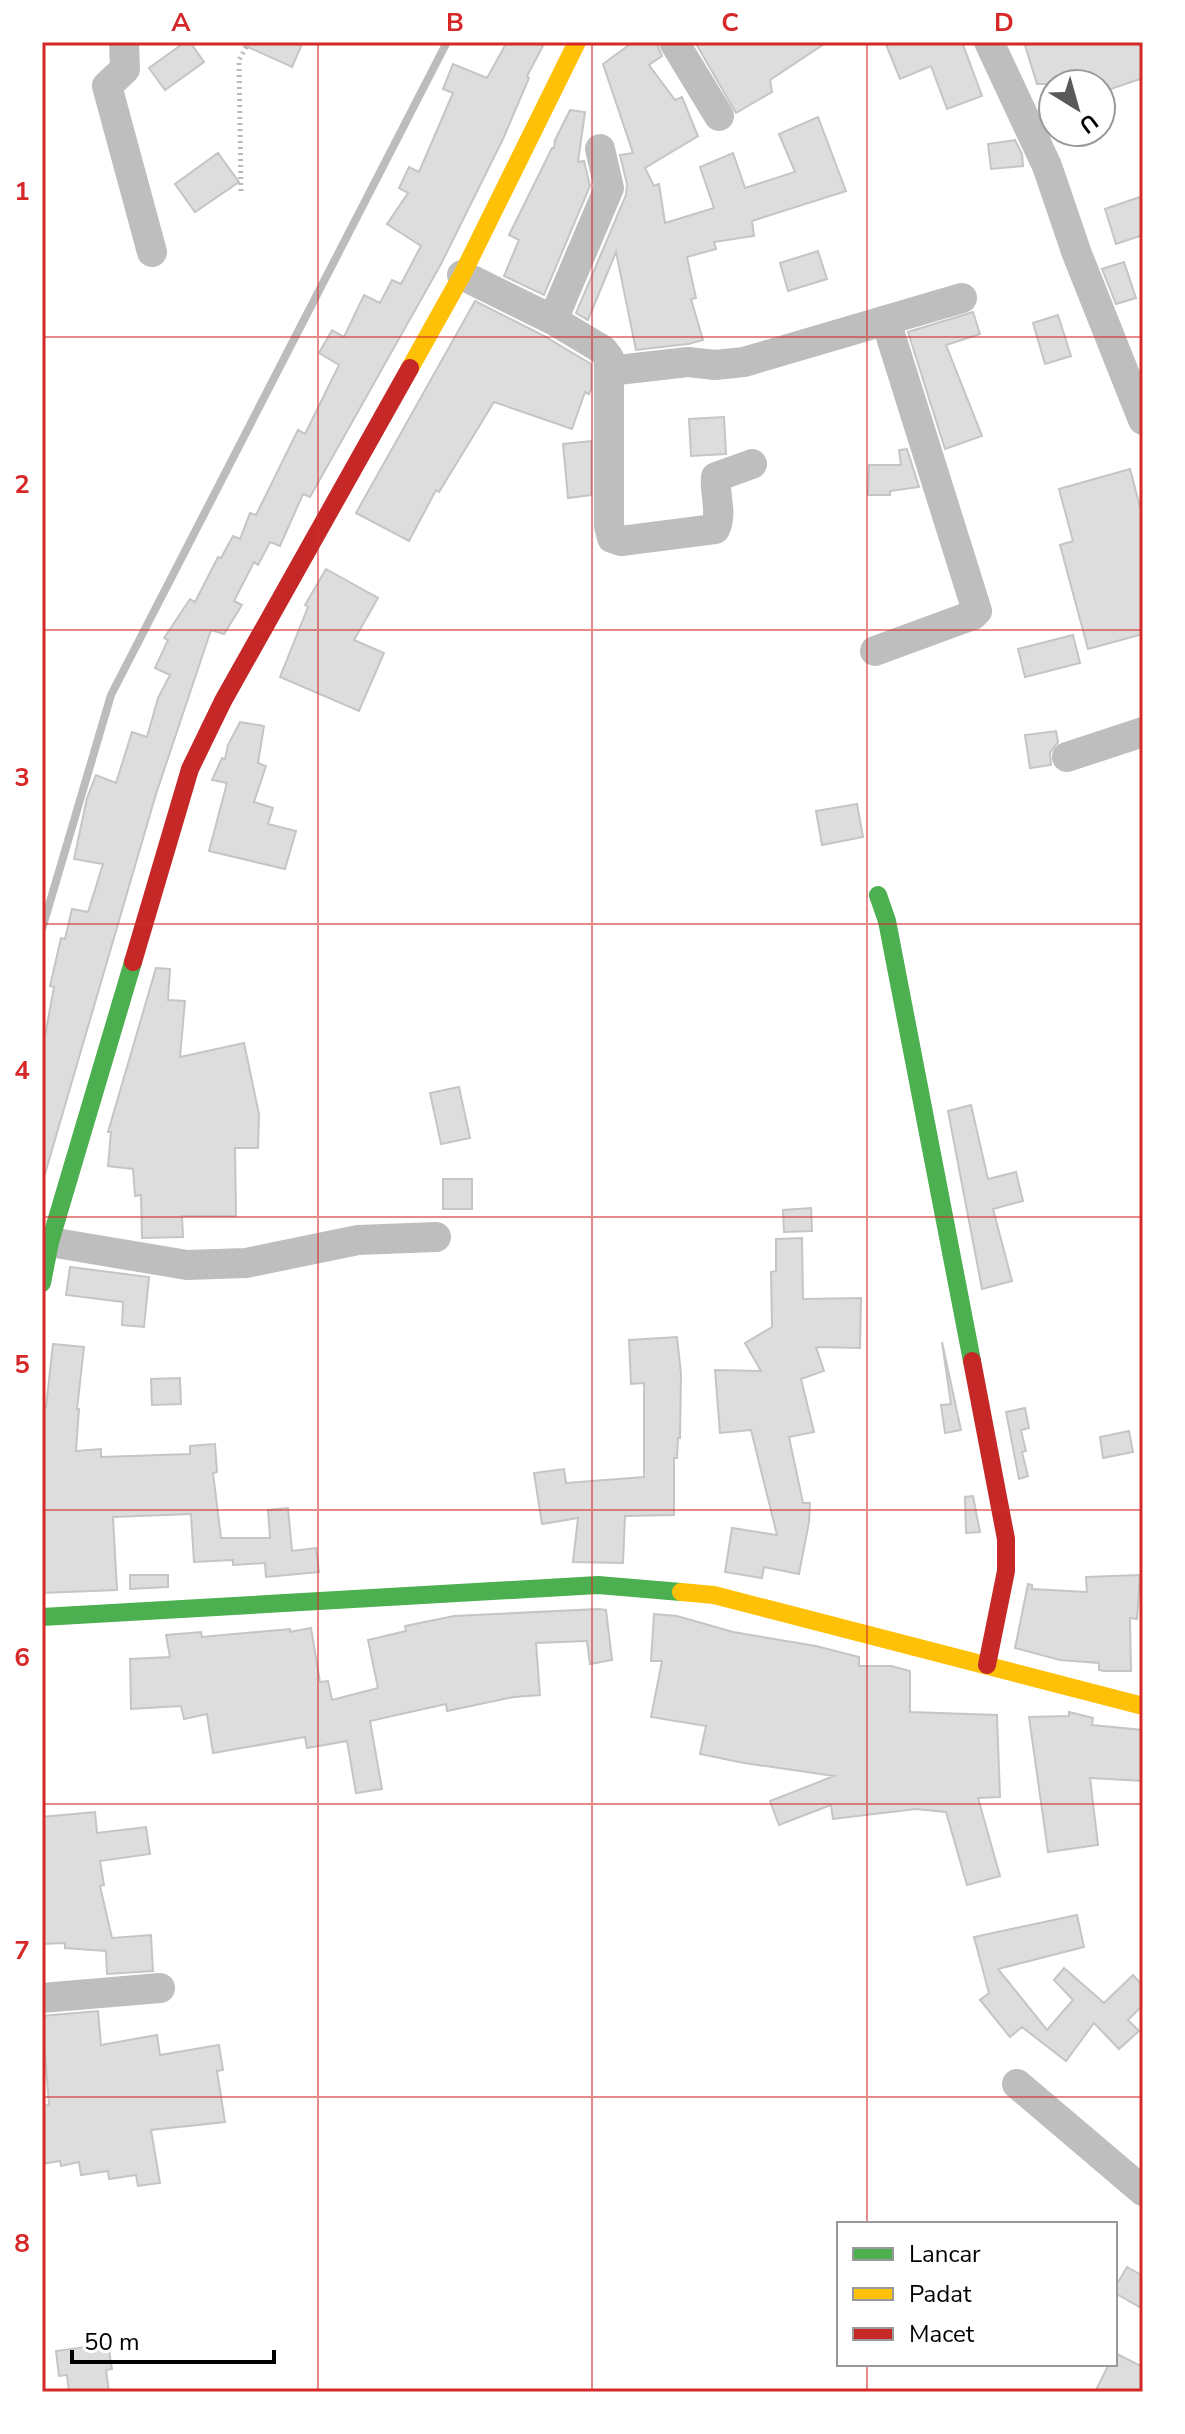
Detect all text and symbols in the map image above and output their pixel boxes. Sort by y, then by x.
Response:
text: A [171,5,191,40]
text: B [446,5,464,40]
text: C [721,5,739,40]
text: D [994,5,1014,40]
north arrow [1037,68,1117,148]
text: U [1073,106,1104,140]
text: 1 [14,174,30,209]
text: 2 [14,467,30,502]
text: 3 [14,760,30,795]
text: 4 [14,1053,30,1088]
text: 5 [14,1347,30,1382]
text: 6 [14,1640,30,1675]
text: 7 [14,1933,30,1968]
legend [837,2222,1117,2366]
text: 8 [14,2226,30,2261]
text: Lancar [909,2238,981,2270]
text: Padat [909,2278,972,2310]
scale bar [72,2314,274,2364]
text: Macet [909,2318,975,2350]
text: 50 m [84,2326,140,2358]

